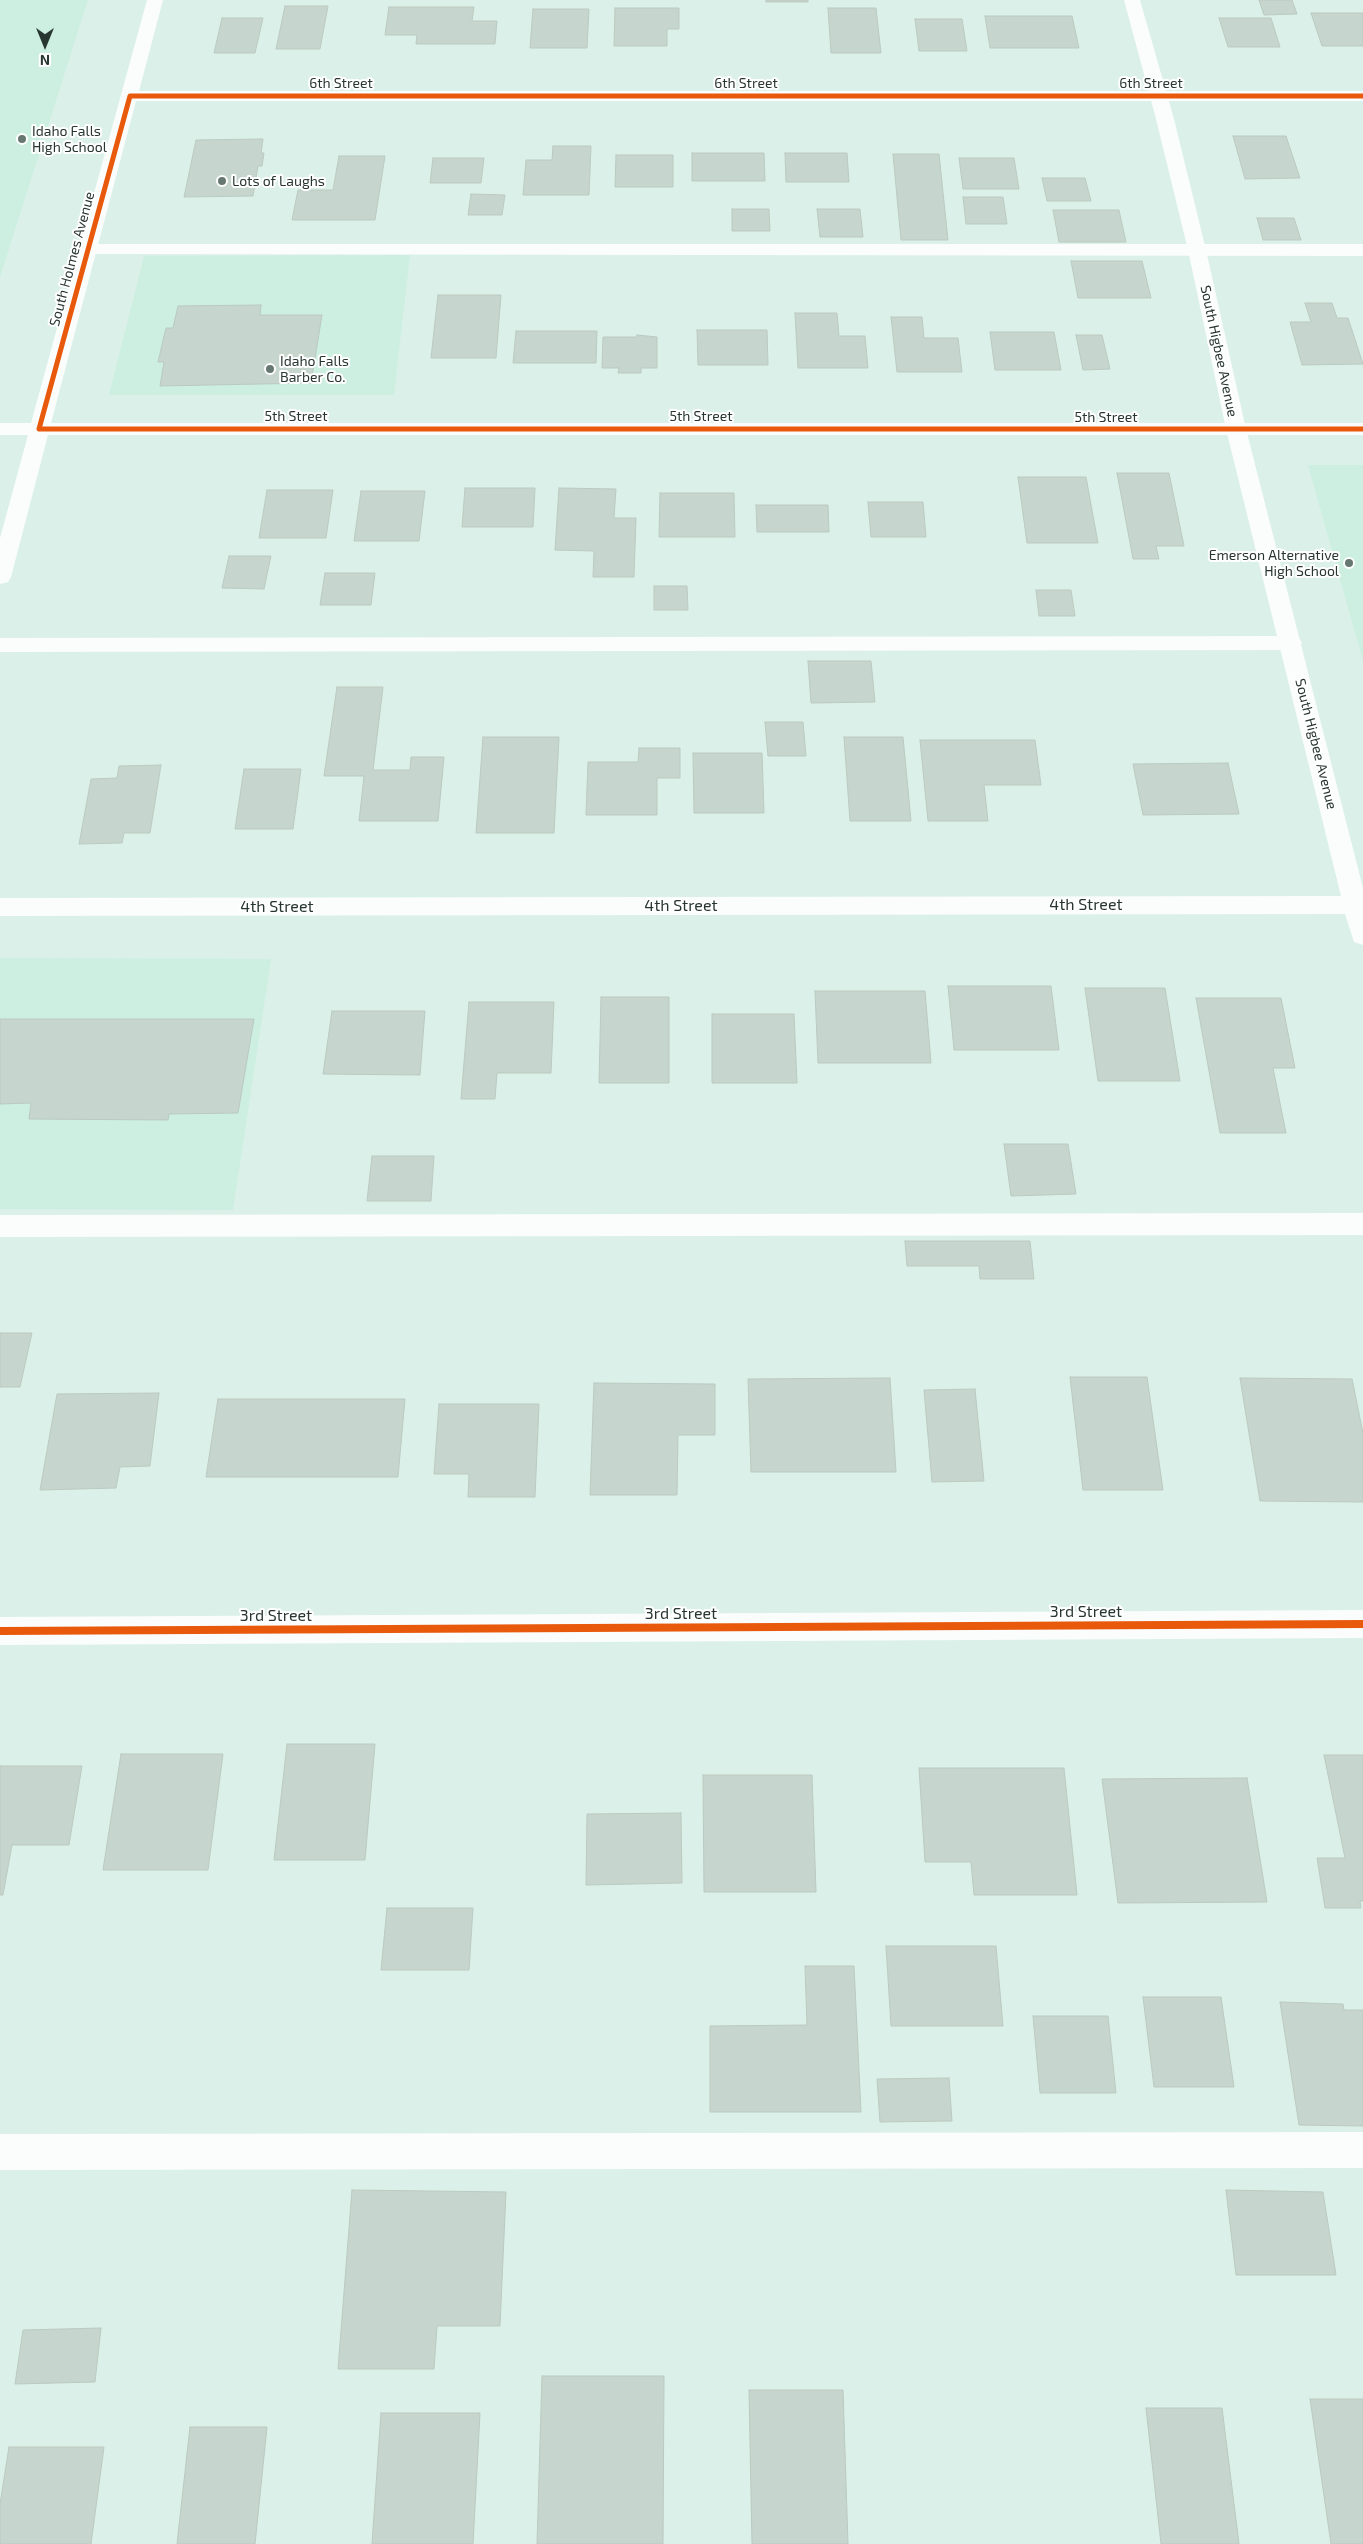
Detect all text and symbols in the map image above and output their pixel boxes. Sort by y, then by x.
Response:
north arrow [20,20,70,70]
text: N [40,52,50,69]
street label: 6th Street [309,75,373,91]
street label: 6th Street [714,75,778,91]
street label: 6th Street [1119,75,1183,91]
place label: Idaho Falls High School [32,123,107,156]
marker: Idaho Falls High School [16,133,28,145]
place label: Lots of Laughs [232,173,325,189]
marker: Lots of Laughs [216,175,228,187]
street label: South Holmes Avenue [46,190,98,328]
street label: South Higbee Avenue [1197,284,1241,418]
place label: Idaho Falls Barber Co. [280,353,349,386]
marker: Idaho Falls Barber Co. [264,363,276,375]
street label: 5th Street [265,408,327,424]
street label: 5th Street [670,408,732,424]
street label: 5th Street [1075,409,1137,425]
place label: Emerson Alternative High School [1209,547,1339,580]
marker: Emerson Alternative High School [1343,557,1355,569]
street label: South Higbee Avenue [1292,677,1340,811]
street label: 4th Street [1049,895,1123,915]
street label: 4th Street [644,896,718,916]
street label: 4th Street [240,897,314,917]
street label: 3rd Street [1050,1602,1122,1622]
street label: 3rd Street [645,1604,717,1624]
street label: 3rd Street [240,1606,312,1626]

